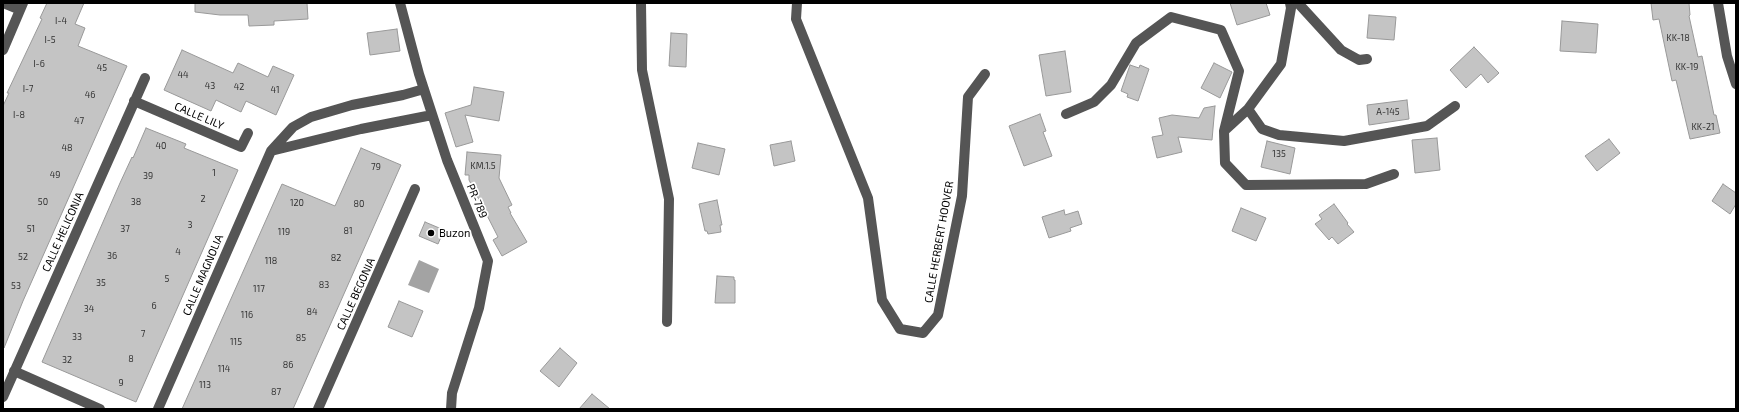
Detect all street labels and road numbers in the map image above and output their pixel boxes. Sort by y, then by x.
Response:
street label: CALLE LILY [172,100,226,132]
street label: CALLE HERBERT HOOVER [922,180,956,304]
street label: PR-789 [464,182,490,220]
street label: CALLE HELICONIA [39,190,87,274]
street label: CALLE MAGNOLIA [180,232,226,318]
street label: CALLE BEGONIA [334,256,378,332]

